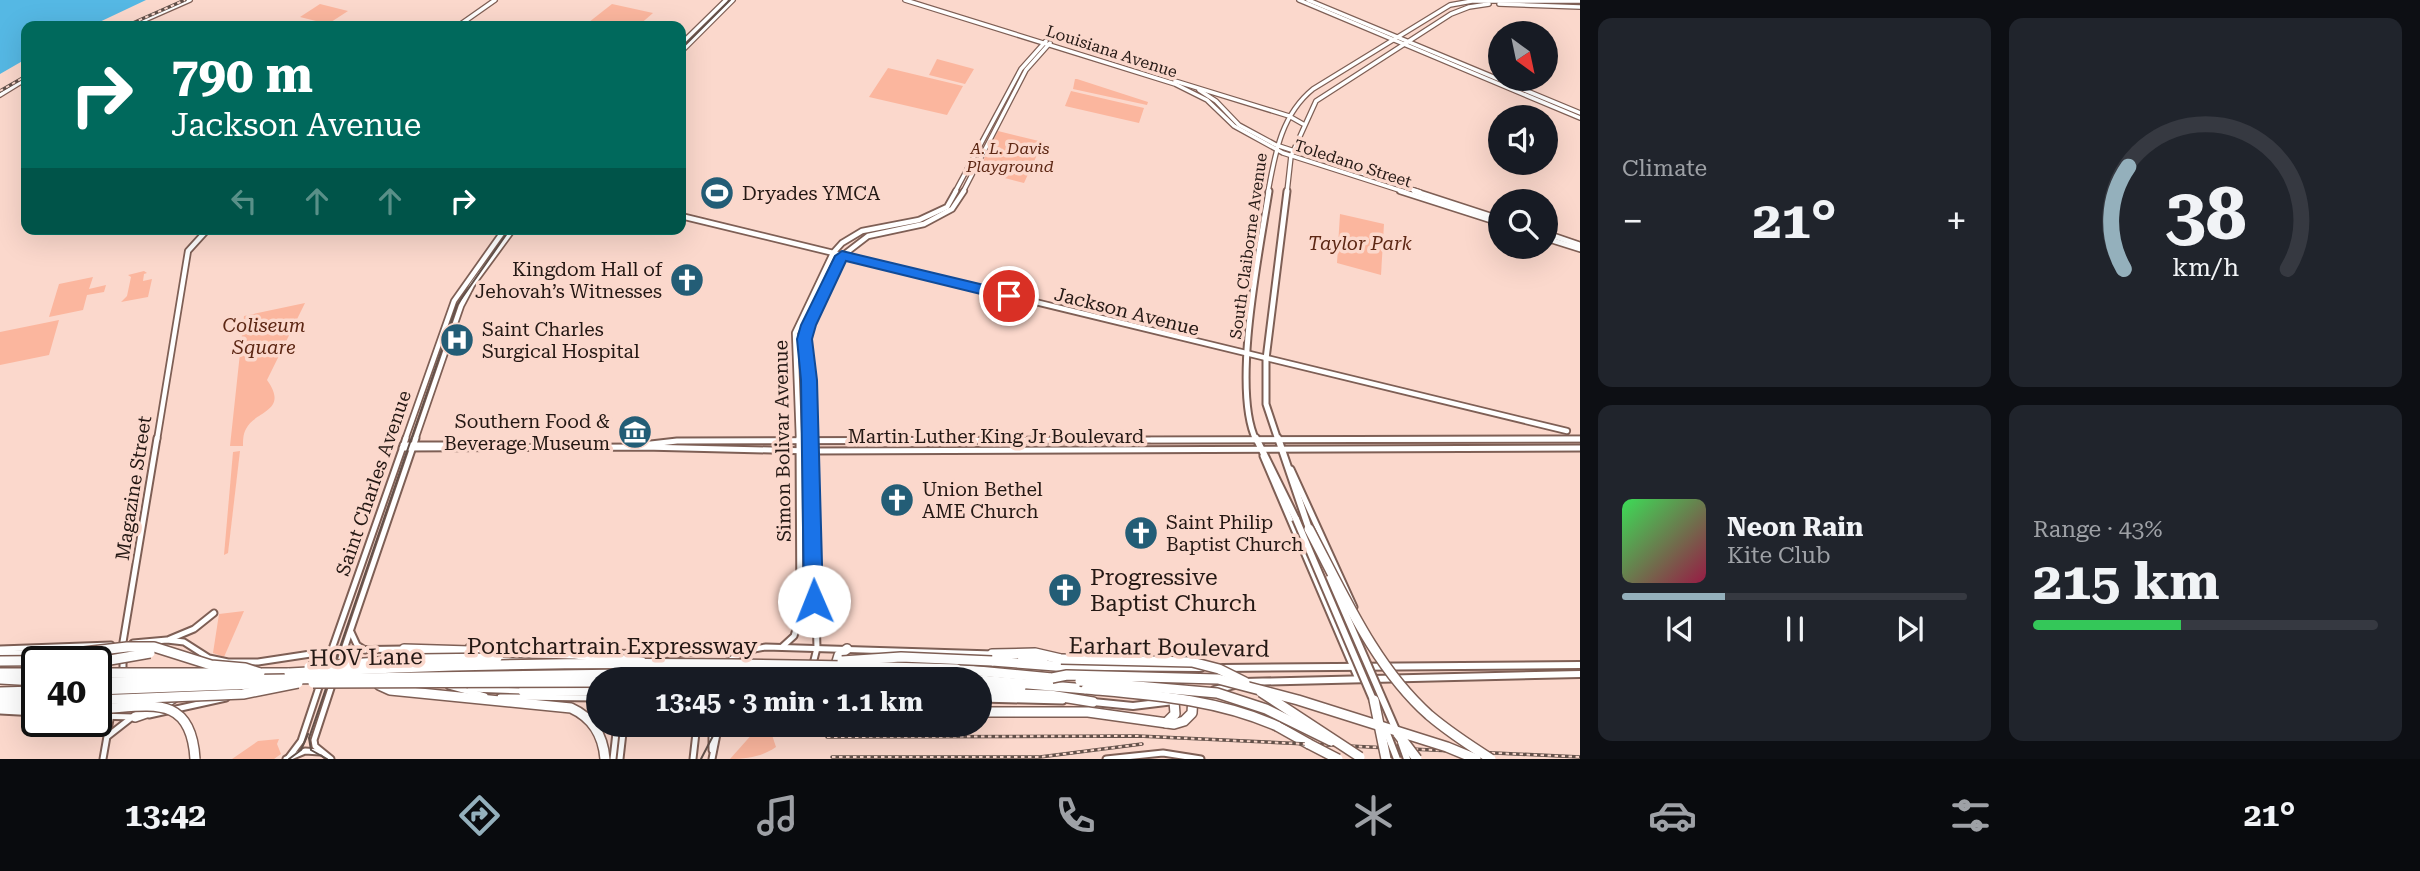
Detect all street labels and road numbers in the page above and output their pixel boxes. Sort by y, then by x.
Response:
street label: Louisiana Avenue [1044,21,1180,82]
street label: Toledano Street [1292,136,1414,191]
street label: South Claiborne Avenue [1226,152,1271,340]
street label: Jackson Avenue [1052,282,1202,341]
street label: Simon Bolivar Avenue [769,340,796,542]
street label: Saint Charles Avenue [331,387,416,579]
street label: Magazine Street [111,414,156,562]
street label: Martin Luther King Jr Boulevard [848,425,1144,448]
street label: Earhart Boulevard [1068,632,1270,663]
street label: Pontchartrain Expressway [467,633,758,660]
street label: HOV Lane [309,643,423,672]

